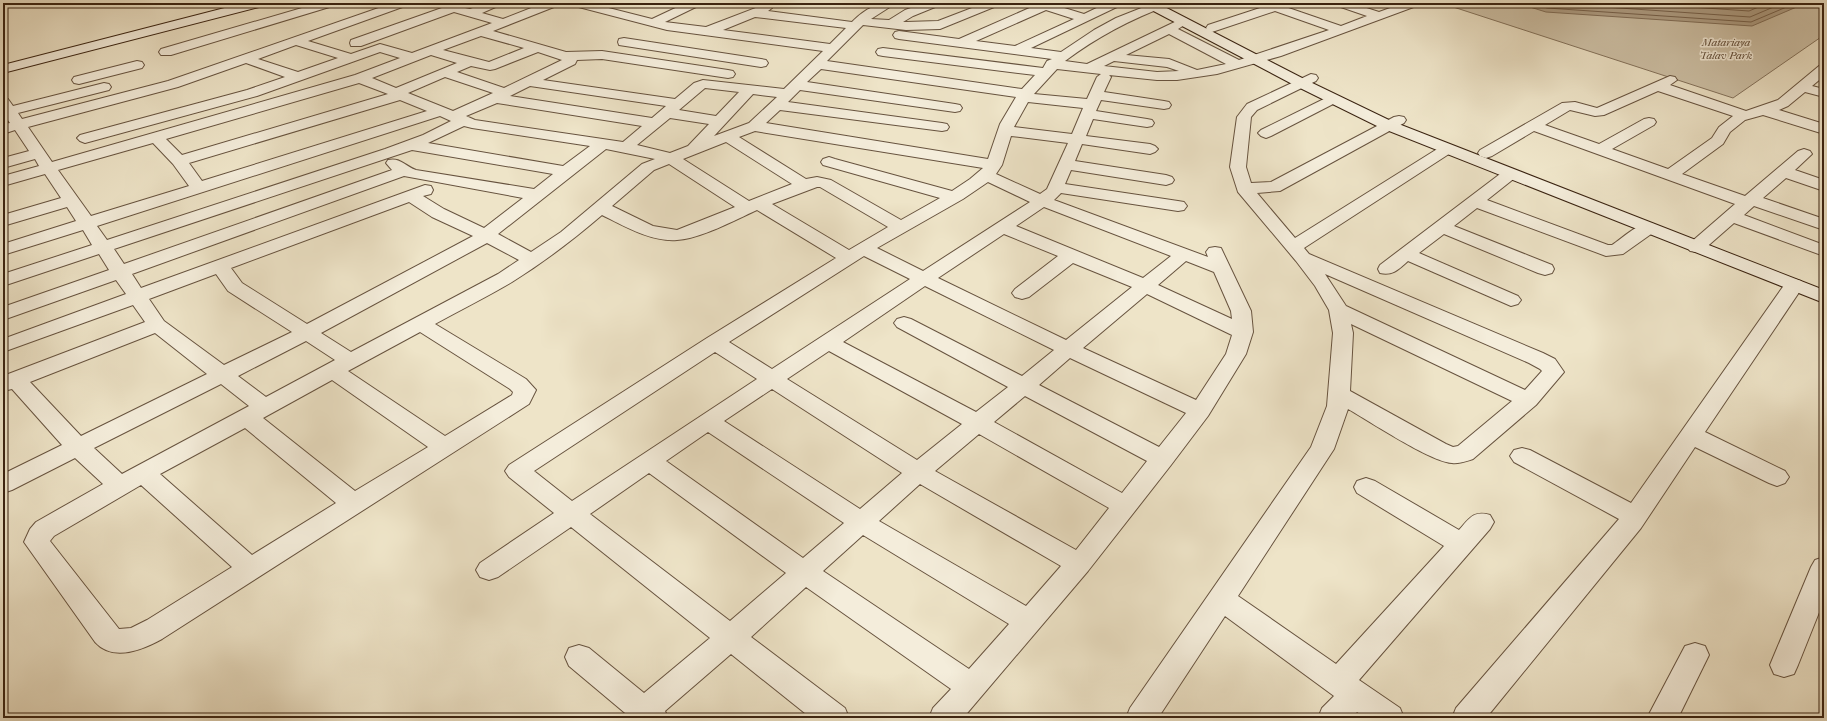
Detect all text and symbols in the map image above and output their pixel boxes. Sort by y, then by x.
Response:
park label: Matariaya Talav Park [1700,36,1753,62]

